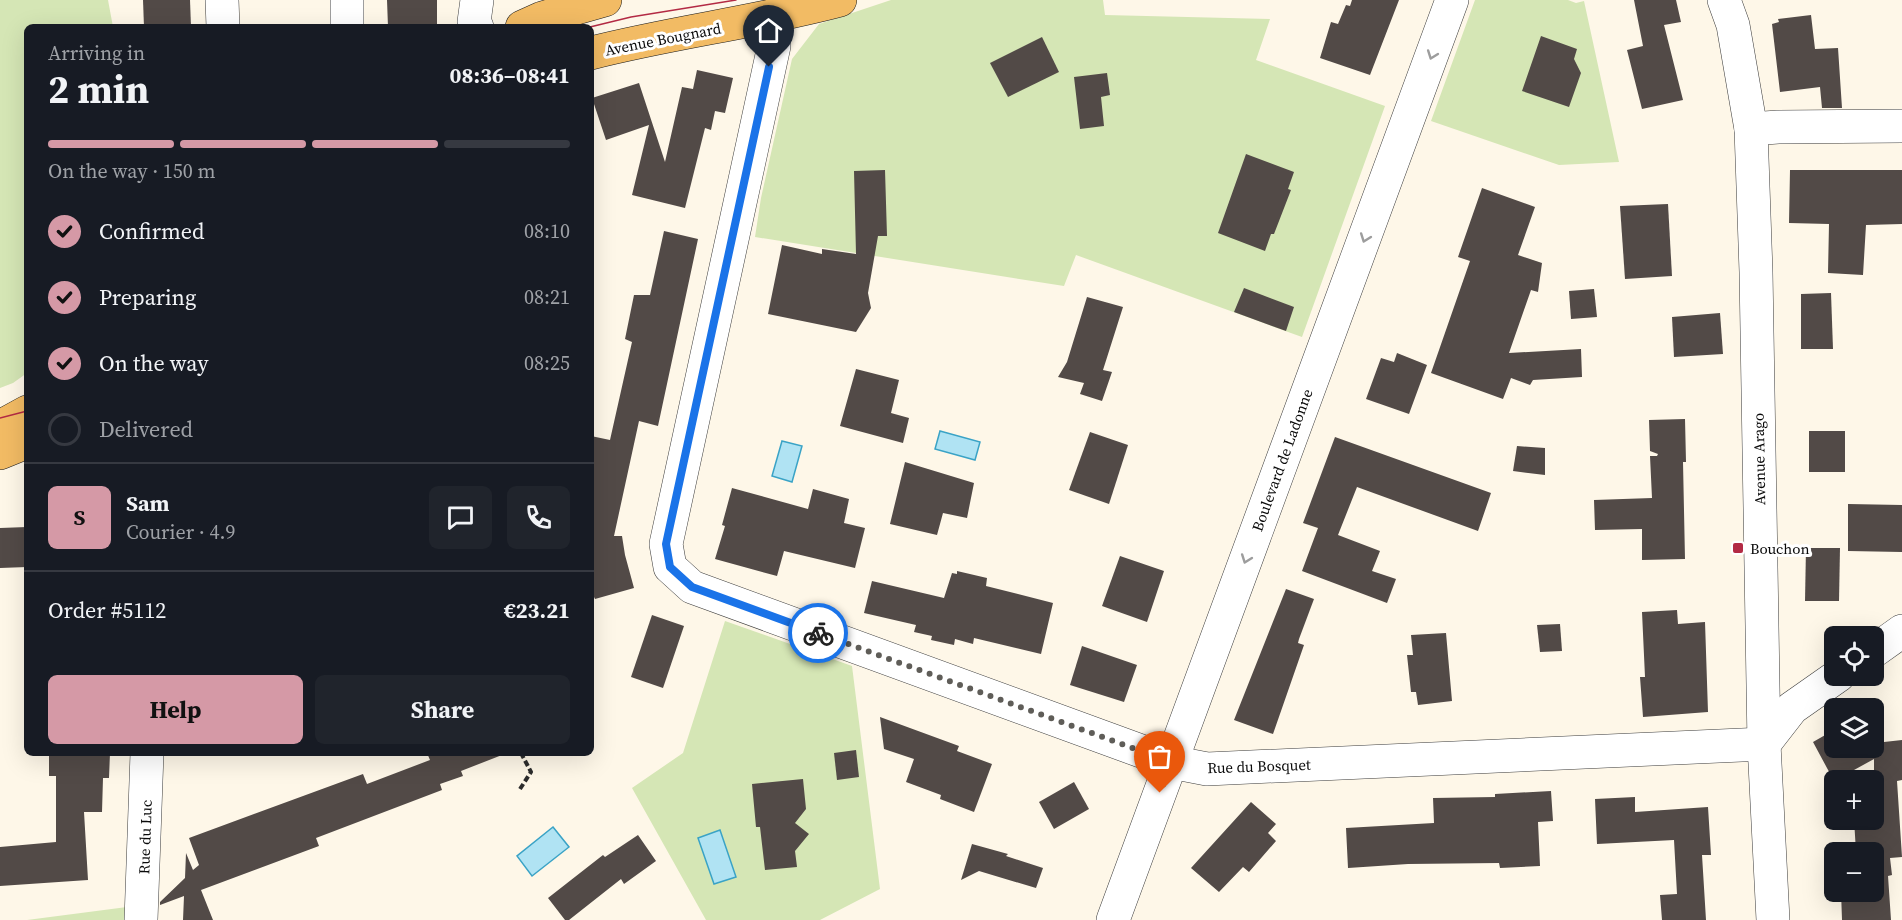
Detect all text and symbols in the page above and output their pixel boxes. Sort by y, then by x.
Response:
pin [743,5,794,67]
icon: home [752,14,785,47]
street label: Avenue Bougnard [603,17,723,61]
text: Arriving in [48,39,145,67]
one-way arrow [1427,49,1440,60]
text: 08:36–08:41 [450,60,570,90]
text: 2 min [48,63,149,116]
text: On the way · 150 m [48,157,215,185]
icon: check [48,215,81,248]
text: Confirmed [99,216,204,246]
text: 08:10 [524,217,570,245]
one-way arrow [1359,232,1372,243]
icon: check [48,281,81,314]
text: Preparing [99,282,196,312]
text: 08:21 [524,283,570,311]
icon: check [48,347,81,380]
text: On the way [99,348,208,378]
text: 08:25 [524,349,570,377]
street label: Boulevard de Ladonne [1246,386,1318,534]
street label: Avenue Arago [1748,413,1770,505]
text: Delivered [99,414,193,444]
button: chat [429,486,492,549]
button: phone [507,486,570,549]
text: Sam [126,488,170,518]
text: S [74,502,85,532]
text: Courier · 4.9 [126,518,235,546]
place label: Bouchon [1750,538,1810,559]
marker: Bouchon [1731,541,1745,555]
one-way arrow [1241,552,1253,563]
text: Order #5112 [48,595,166,625]
text: €23.21 [504,595,570,625]
courier [788,603,848,663]
icon: bike [802,617,835,650]
map controls [1824,626,1884,902]
button: locate [1824,626,1884,686]
button: Help [48,675,303,744]
button: Share [315,675,570,744]
button: layers [1824,698,1884,758]
pin [1134,731,1185,793]
icon: bag [1143,740,1176,773]
street label: Rue du Bosquet [1207,754,1311,778]
button: + [1824,770,1884,830]
street label: Rue du Luc [133,799,157,875]
button: − [1824,842,1884,902]

